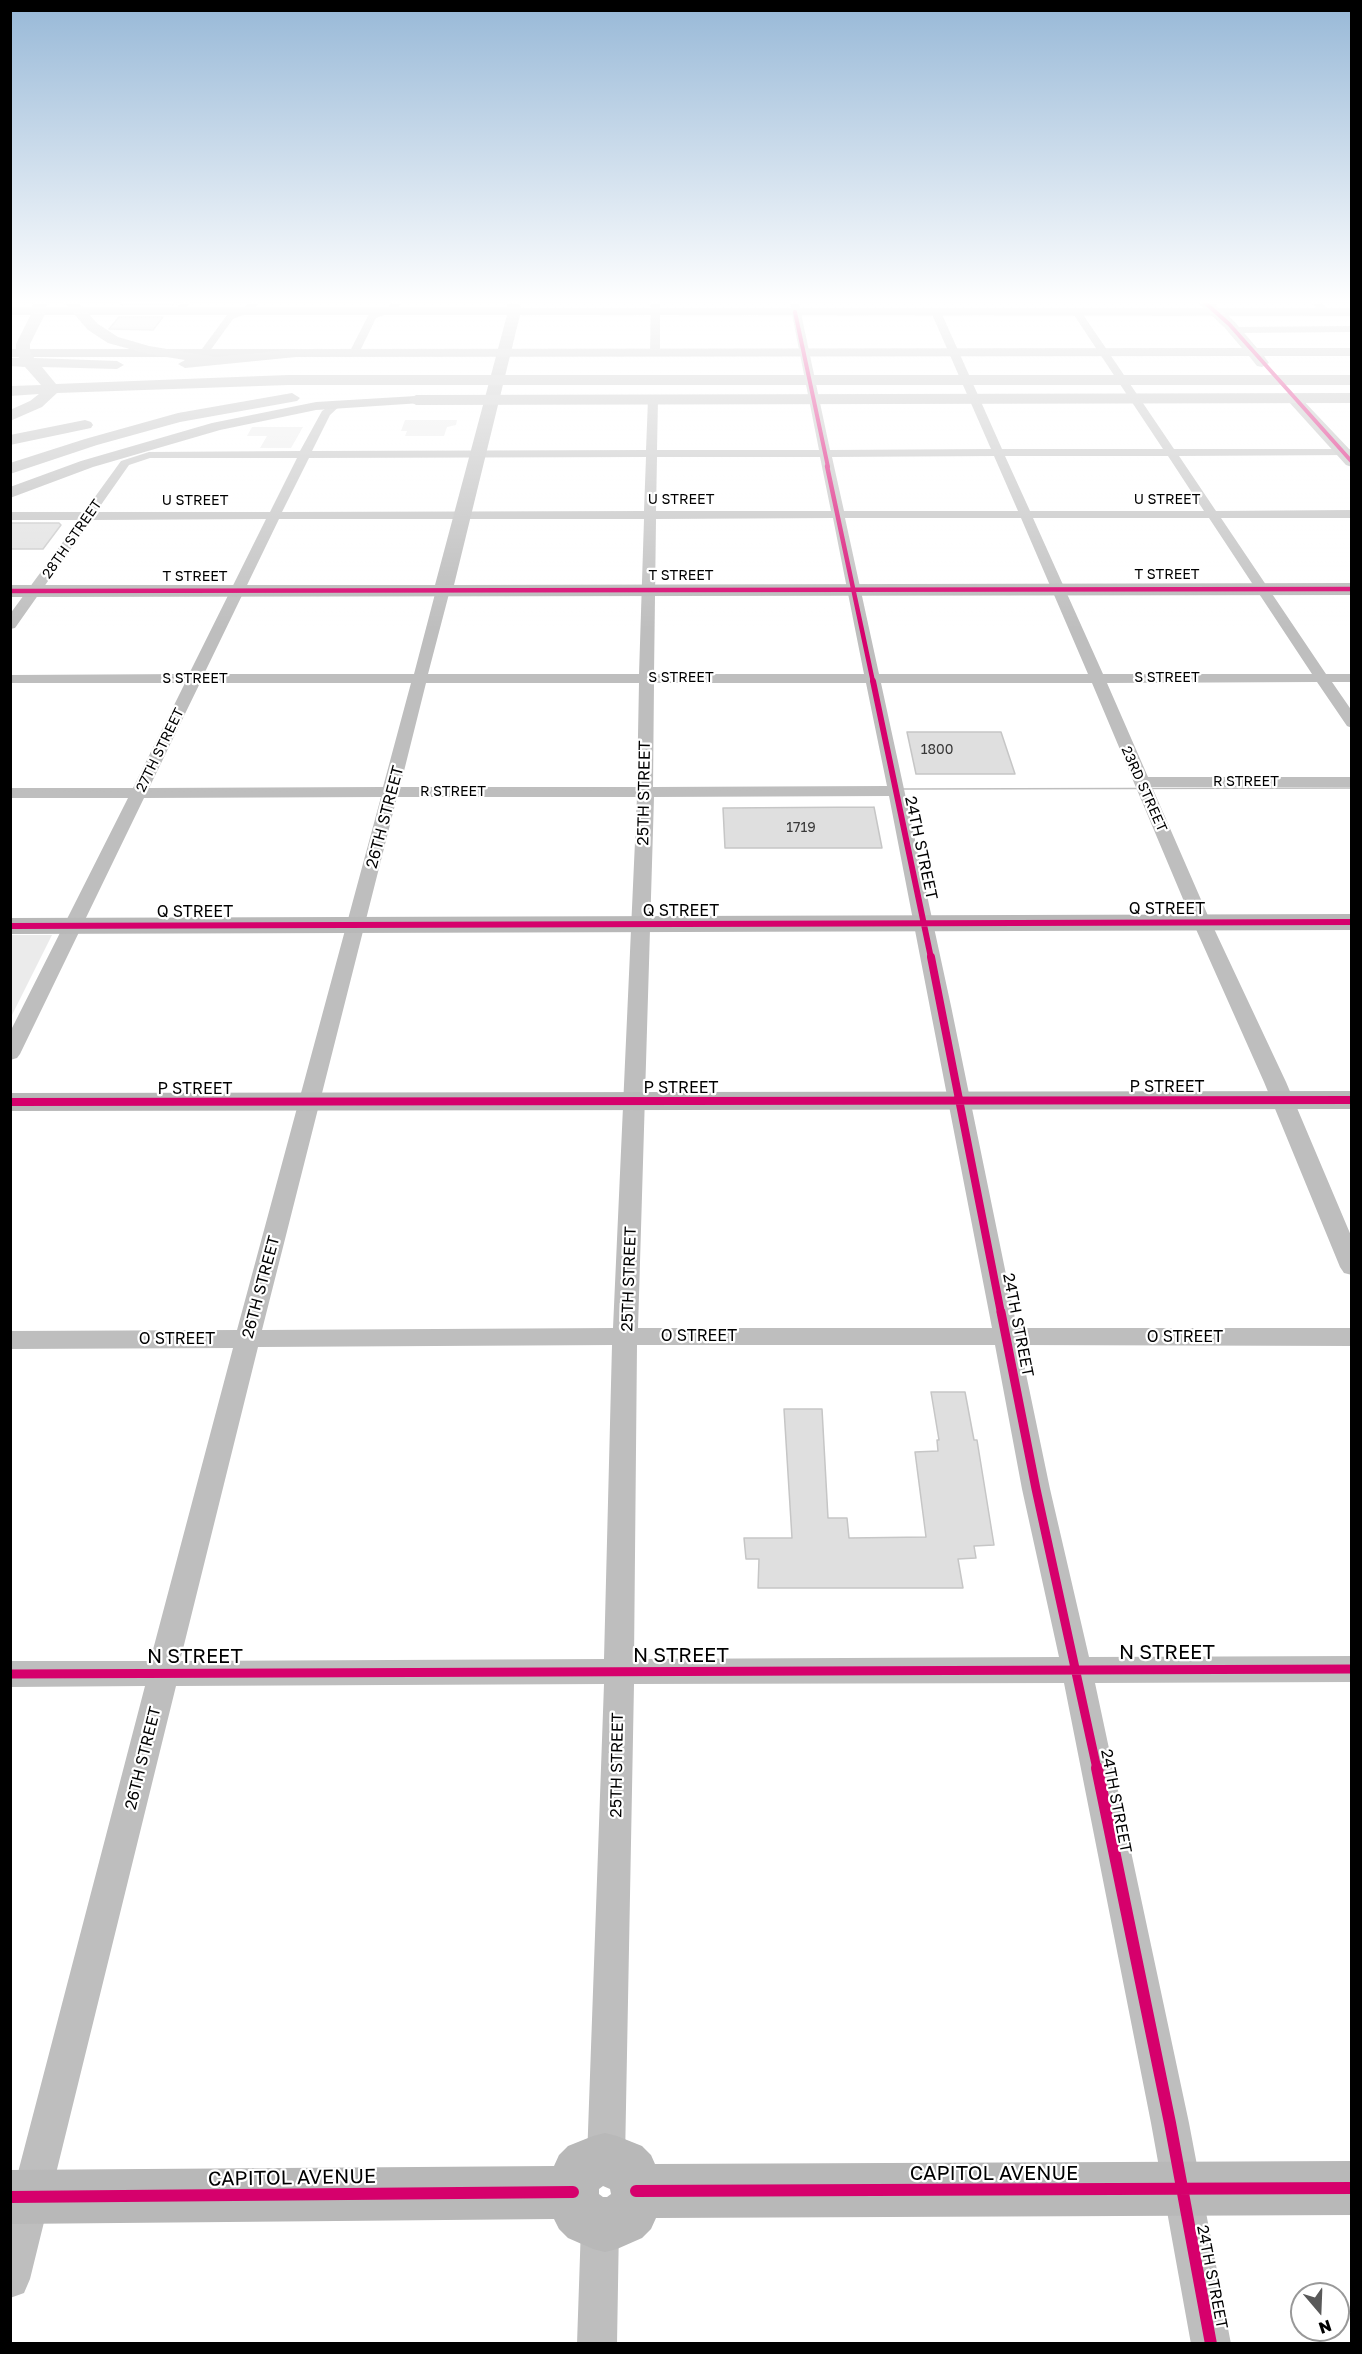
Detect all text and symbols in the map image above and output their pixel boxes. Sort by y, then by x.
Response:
street label: U STREET [648,492,714,508]
street label: U STREET [1134,492,1200,508]
street label: U STREET [162,493,228,509]
street label: 28TH STREET [39,496,105,582]
street label: T STREET [1134,567,1200,583]
street label: T STREET [648,568,714,584]
street label: T STREET [162,569,228,585]
street label: S STREET [648,670,714,686]
street label: S STREET [1134,670,1200,686]
street label: S STREET [162,671,228,687]
street label: 27TH STREET [132,705,188,795]
street label: 25TH STREET [633,740,655,846]
house number: 1800 [921,742,953,758]
street label: 23RD STREET [1118,744,1170,834]
street label: 26TH STREET [362,764,408,870]
street label: R STREET [1213,774,1279,790]
street label: R STREET [420,784,486,800]
street label: 24TH STREET [901,794,941,902]
house number: 1719 [786,820,816,836]
street label: Q STREET [1129,899,1205,919]
street label: Q STREET [643,901,719,921]
street label: Q STREET [157,902,233,922]
street label: P STREET [1130,1077,1204,1097]
street label: P STREET [644,1078,718,1098]
street label: P STREET [158,1079,232,1099]
street label: 25TH STREET [618,1226,640,1332]
street label: 26TH STREET [238,1234,284,1340]
street label: 24TH STREET [999,1271,1037,1379]
street label: O STREET [661,1326,737,1346]
street label: O STREET [1147,1327,1223,1347]
street label: O STREET [139,1329,215,1349]
street label: N STREET [1119,1641,1215,1665]
street label: N STREET [633,1644,729,1668]
street label: N STREET [147,1645,243,1669]
street label: 26TH STREET [121,1704,165,1812]
street label: 25TH STREET [606,1712,628,1818]
street label: 24TH STREET [1097,1747,1135,1855]
street label: CAPITOL AVENUE [910,2162,1078,2186]
street label: CAPITOL AVENUE [208,2165,376,2191]
street label: 24TH STREET [1193,2223,1231,2331]
north arrow [1290,2282,1350,2342]
text: N [1316,2316,1334,2339]

